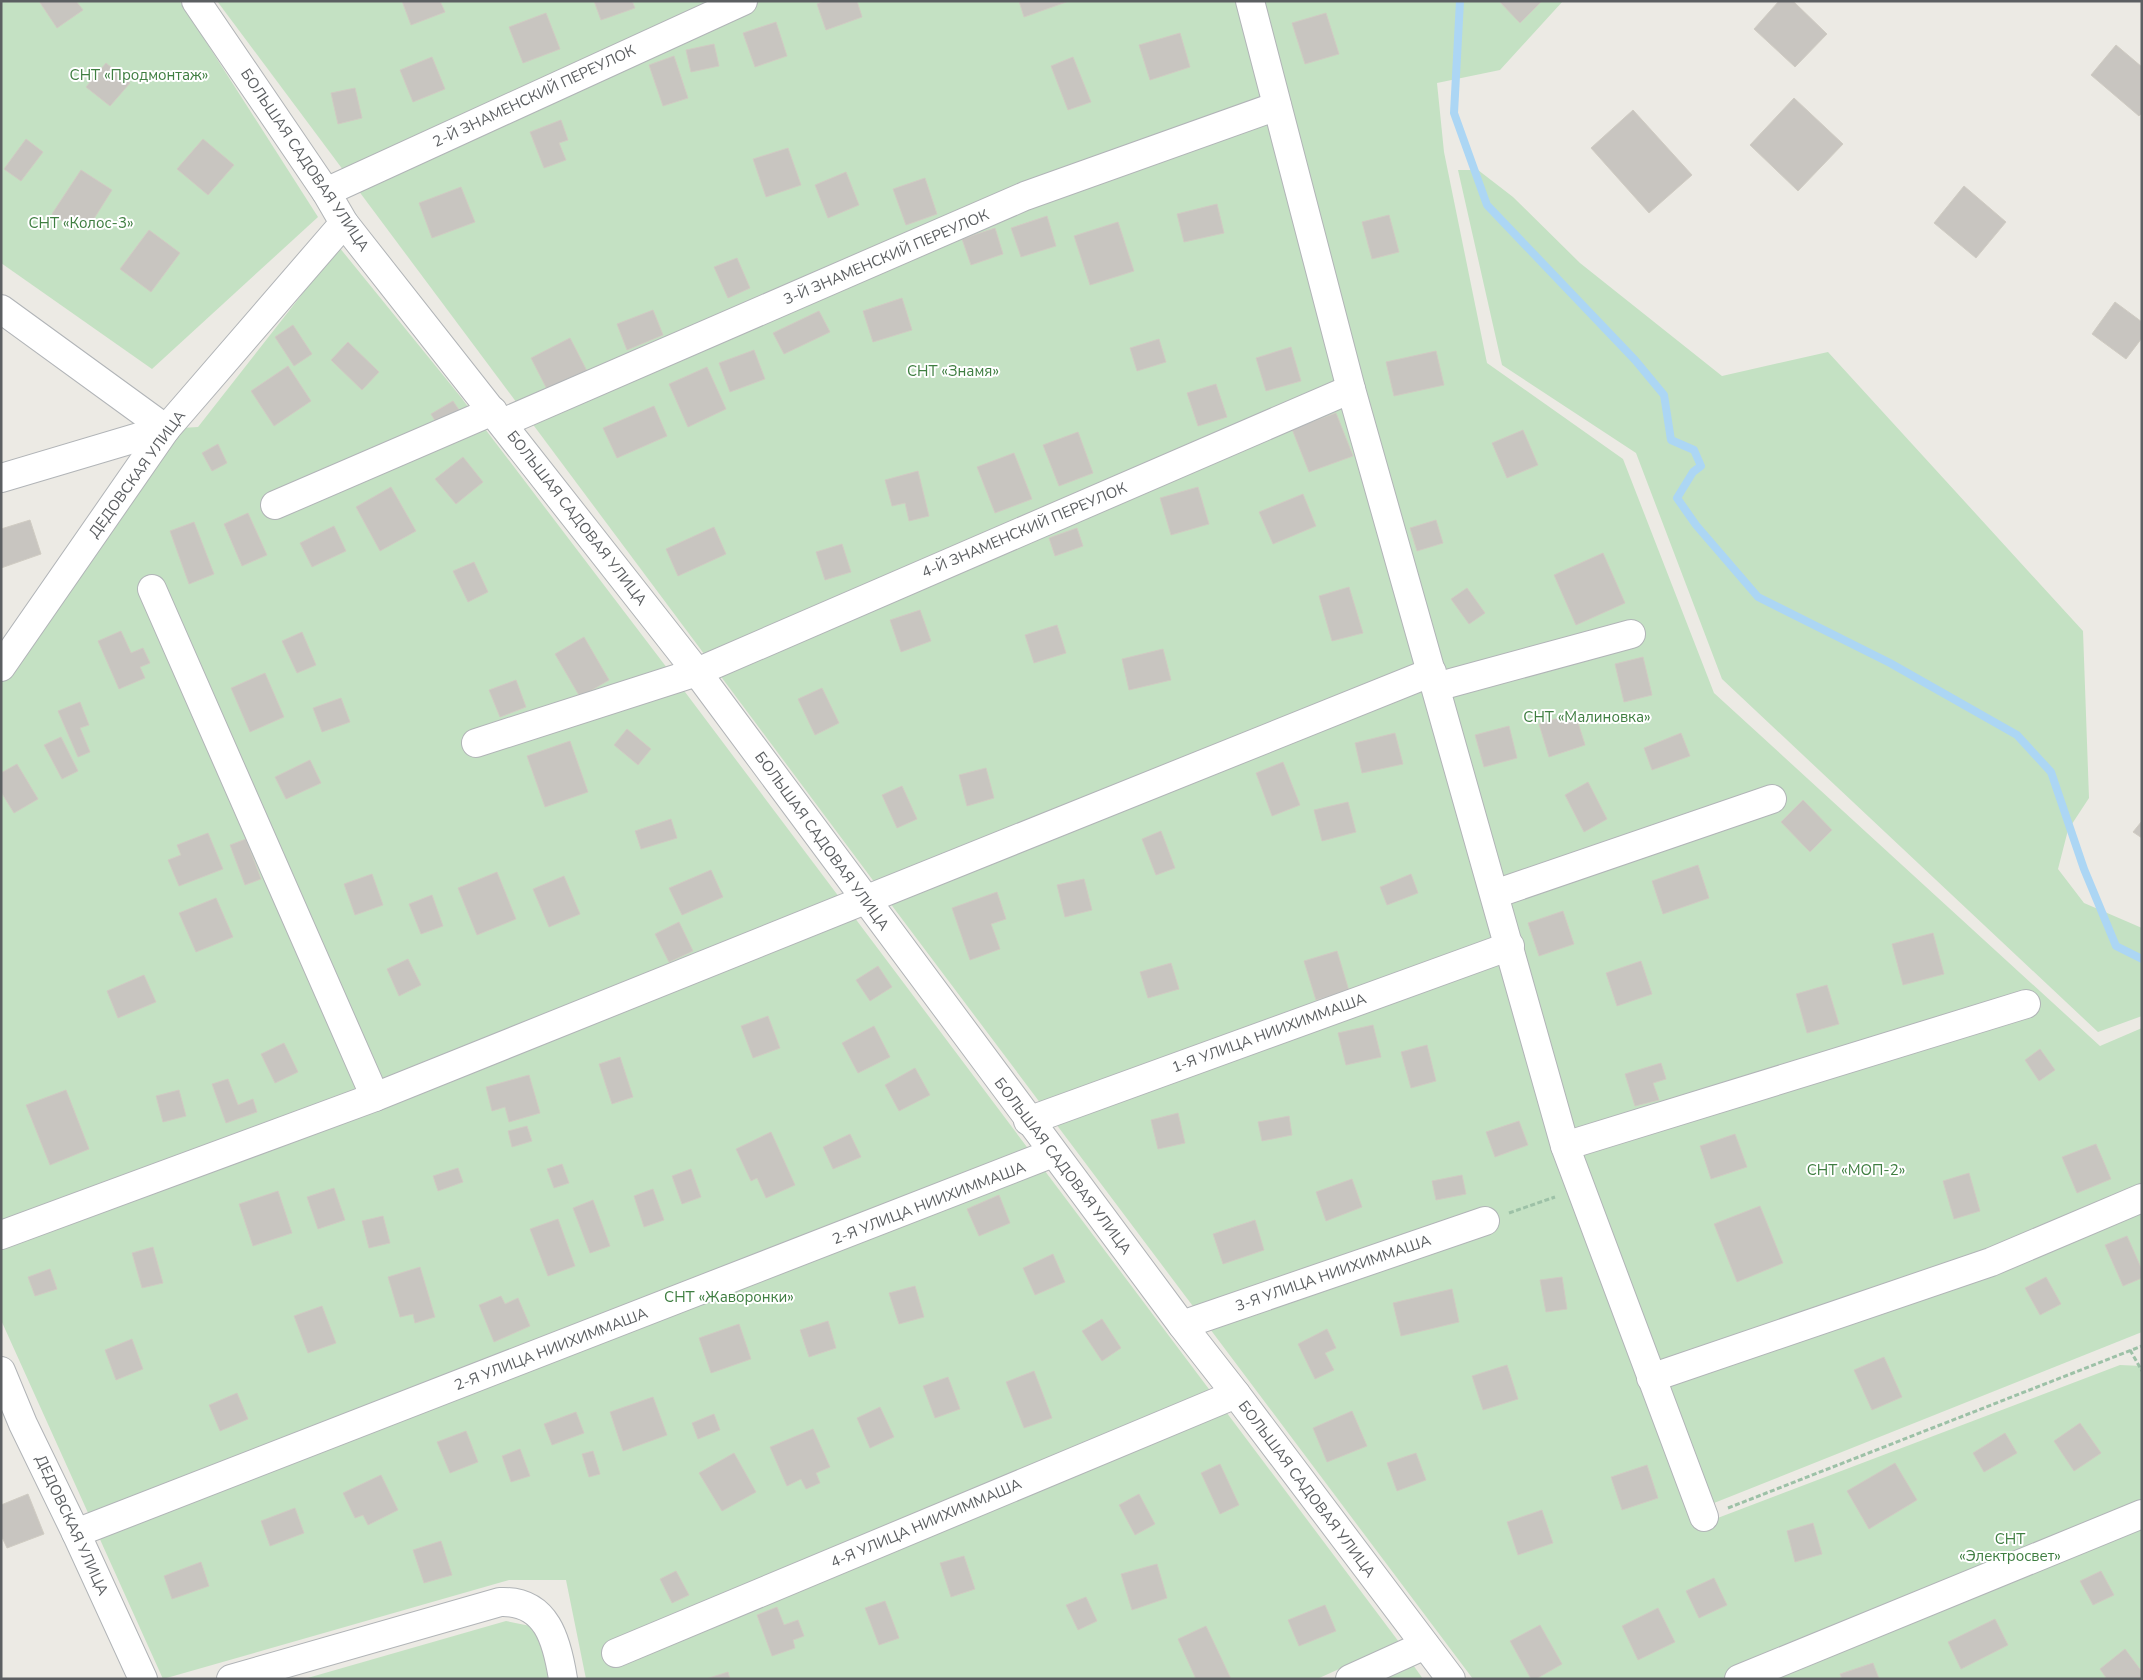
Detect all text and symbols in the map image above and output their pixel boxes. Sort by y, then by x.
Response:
street label: 2-Й ЗНАМЕНСКИЙ ПЕРЕУЛОК [430,40,639,152]
park label: СНТ «Продмонтаж» [70,65,208,85]
street label: БОЛЬШАЯ САДОВАЯ УЛИЦА [236,65,374,255]
street label: 3-Й ЗНАМЕНСКИЙ ПЕРЕУЛОК [780,204,992,309]
park label: СНТ «Колос-3» [28,213,134,233]
park label: СНТ «Знамя» [907,361,999,381]
street label: ДЕДОВСКАЯ УЛИЦА [84,406,190,542]
street label: БОЛЬШАЯ САДОВАЯ УЛИЦА [502,427,652,610]
street label: 4-Й ЗНАМЕНСКИЙ ПЕРЕУЛОК [918,477,1130,582]
park label: СНТ «Малиновка» [1523,707,1651,727]
street label: БОЛЬШАЯ САДОВАЯ УЛИЦА [750,748,894,934]
street label: 1-Я УЛИЦА НИИХИММАША [1169,988,1369,1078]
street label: БОЛЬШАЯ САДОВАЯ УЛИЦА [990,1074,1136,1259]
street label: 2-Я УЛИЦА НИИХИММАША [829,1157,1029,1249]
park label: СНТ «МОП-2» [1807,1160,1905,1180]
street label: 3-Я УЛИЦА НИИХИММАША [1233,1230,1433,1316]
park label: СНТ «Жаворонки» [664,1287,794,1307]
street label: 2-Я УЛИЦА НИИХИММАША [451,1303,651,1395]
street label: БОЛЬШАЯ САДОВАЯ УЛИЦА [1234,1397,1380,1582]
street label: ДЕДОВСКАЯ УЛИЦА [31,1452,113,1598]
street label: 4-Я УЛИЦА НИИХИММАША [827,1474,1025,1572]
park label: СНТ «Электросвет» [1959,1529,2061,1566]

